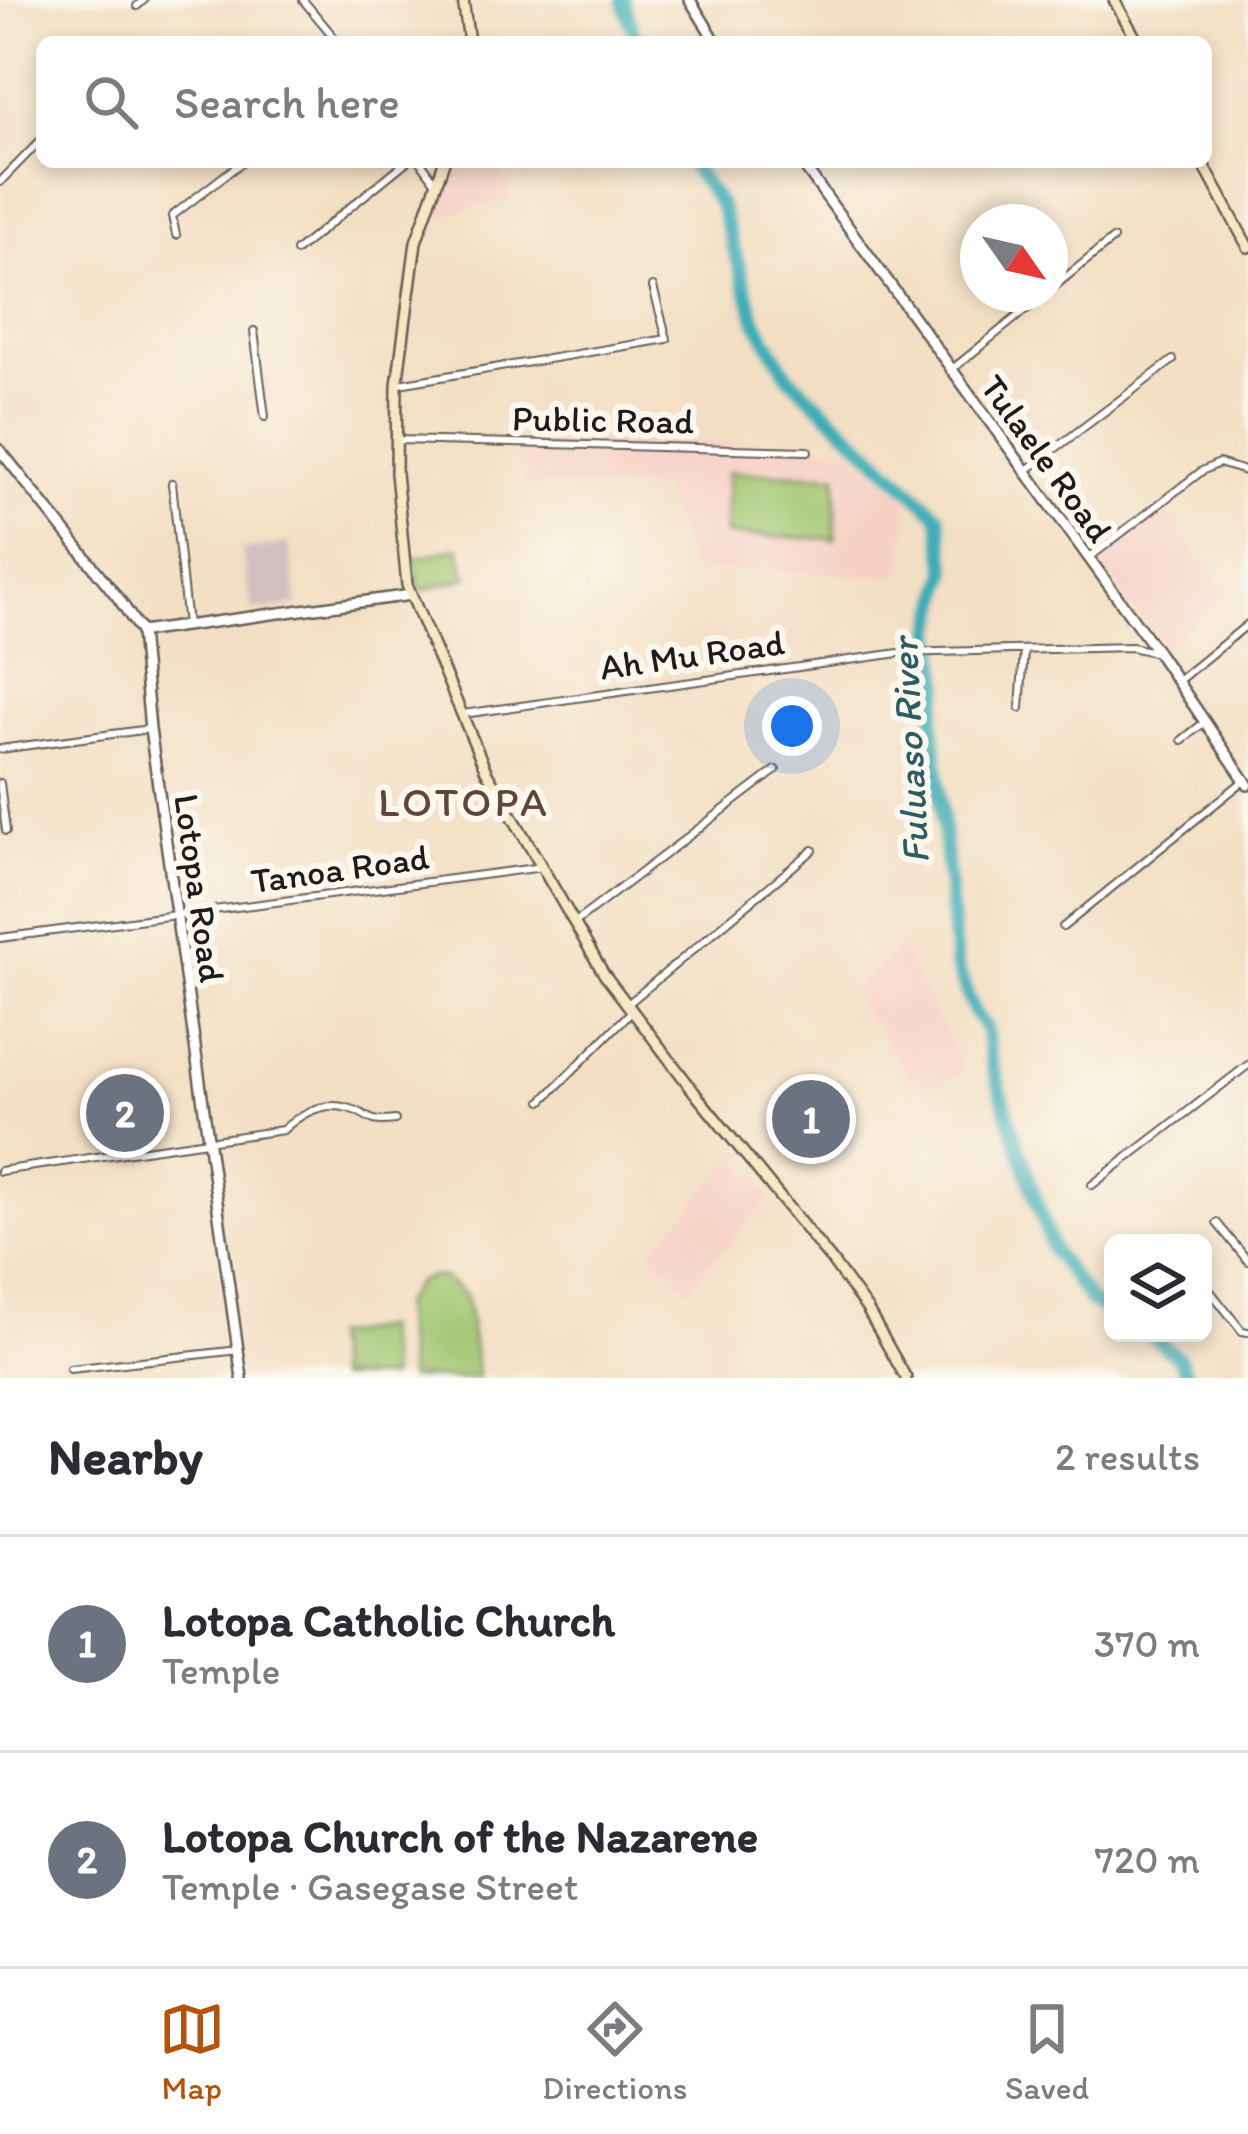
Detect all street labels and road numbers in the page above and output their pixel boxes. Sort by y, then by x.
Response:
street label: Tulaele Road [971,366,1122,551]
street label: Public Road [512,396,695,443]
street label: Ah Mu Road [597,620,787,689]
street label: Lotopa Road [165,791,234,986]
street label: Tanoa Road [248,835,432,902]

